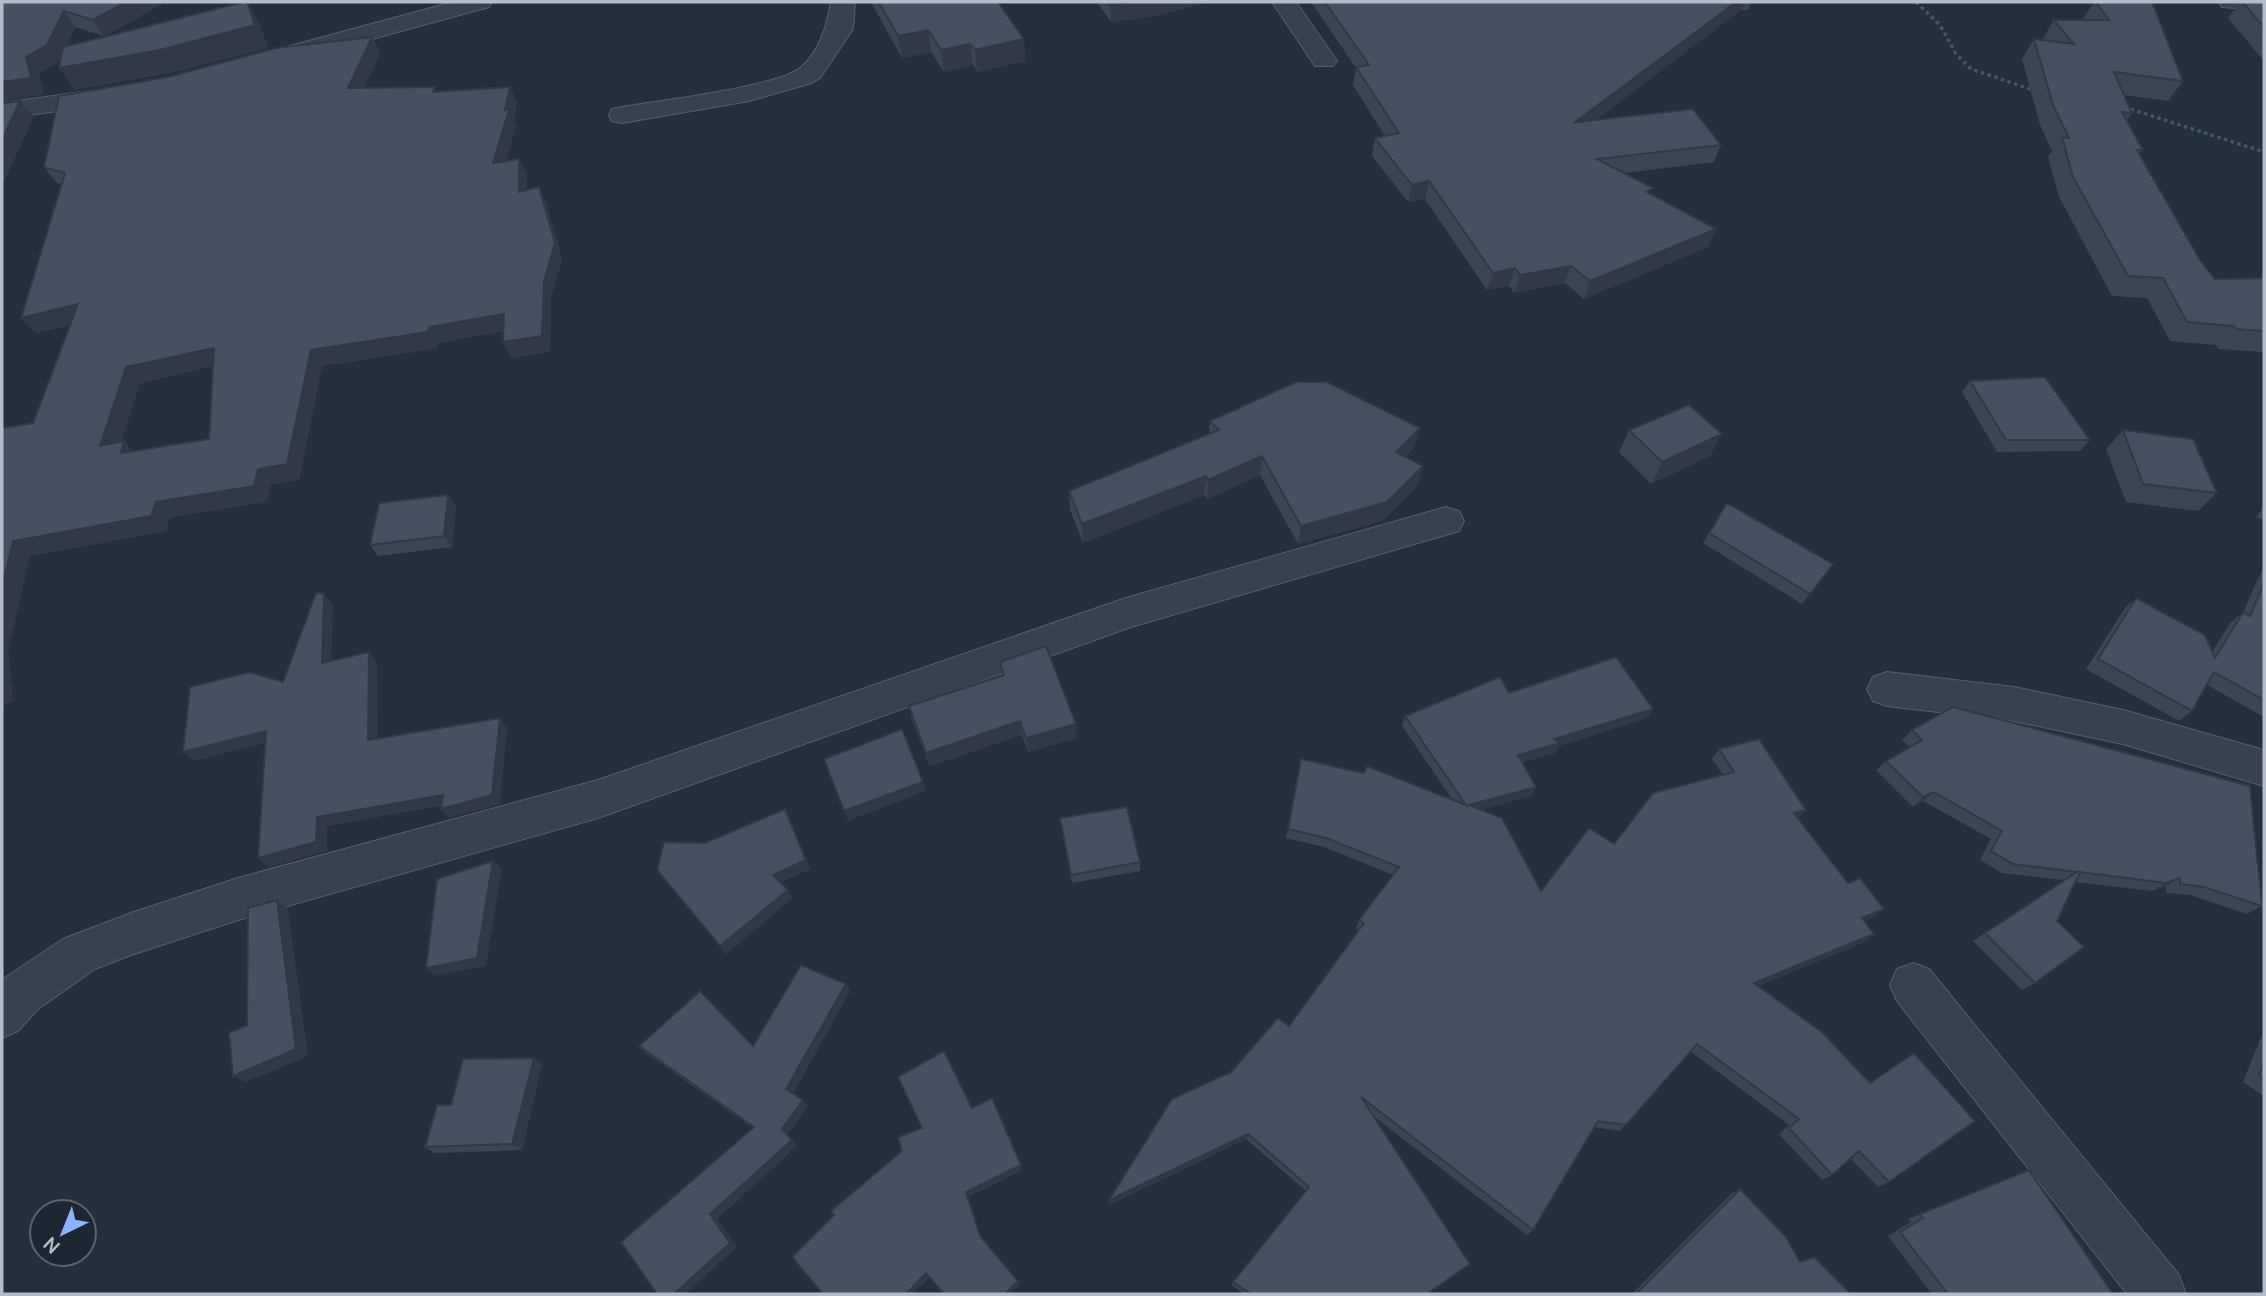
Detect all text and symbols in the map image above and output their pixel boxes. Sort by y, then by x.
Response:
north arrow [28,1198,98,1268]
text: N [38,1231,65,1260]

